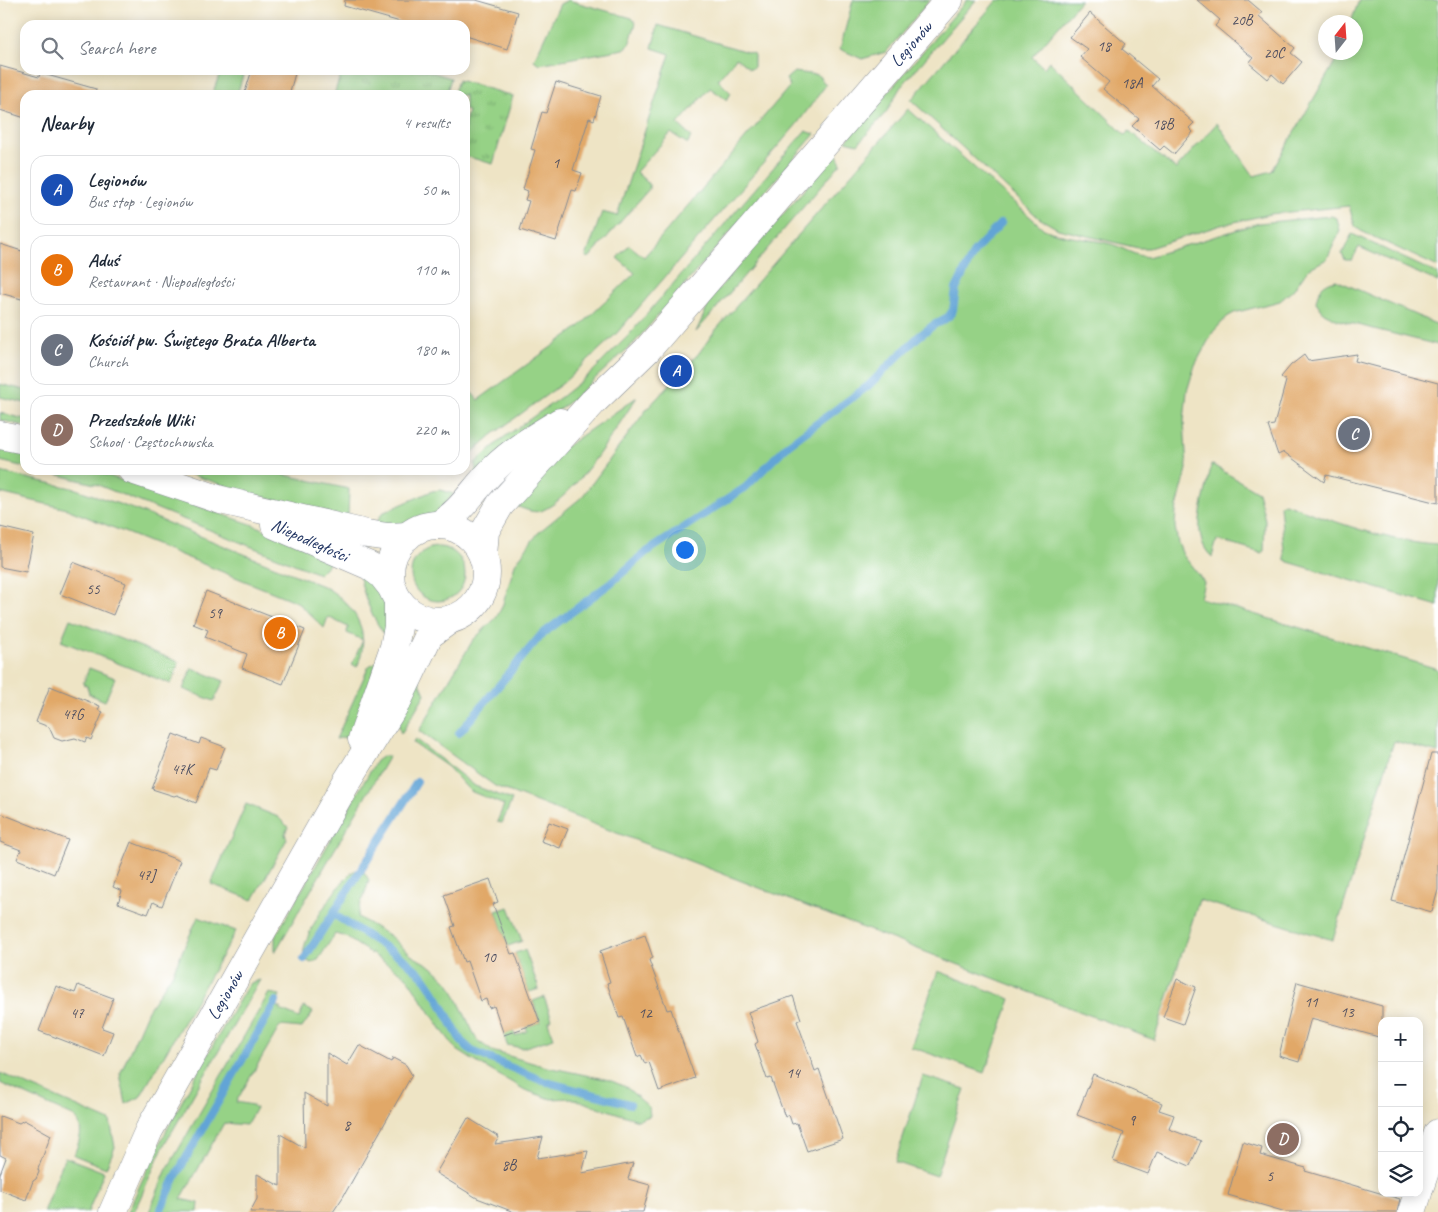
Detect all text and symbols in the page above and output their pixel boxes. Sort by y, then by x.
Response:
house number: 20B [1231,11,1254,30]
street label: Legionów [885,15,938,71]
north arrow [1318,15,1363,60]
search box [20,20,470,75]
icon: search [38,34,66,62]
text: Search here [78,36,155,60]
house number: 18 [1097,37,1112,56]
house number: 20C [1264,44,1286,63]
house number: 18A [1121,74,1144,93]
text: Nearby [40,110,93,136]
text: 4 results [403,113,450,133]
house number: 18B [1152,115,1175,134]
house number: 1 [553,154,561,173]
text: Legionów [88,168,145,192]
text: A [53,180,61,200]
text: 50 m [422,180,449,200]
text: Bus stop · Legionów [88,192,192,212]
text: Aduś [88,248,119,272]
text: B [53,260,61,280]
text: 110 m [415,260,449,280]
text: Restaurant · Niepodległości [88,272,234,292]
text: Kościół pw. Świętego Brata Alberta [88,328,315,352]
text: C [53,340,61,360]
text: 180 m [415,340,449,360]
text: Church [88,352,128,372]
pin: A [660,352,692,390]
text: Przedszkole Wiki [88,408,193,432]
pin: C [1338,415,1370,453]
text: D [52,420,62,440]
text: 220 m [415,420,449,440]
text: School · Częstochowska [88,432,213,452]
street label: Niepodległości [268,513,354,568]
your location [672,537,698,563]
house number: 55 [86,580,101,599]
house number: 59 [208,604,223,623]
pin: B [264,614,296,652]
house number: 47G [63,705,85,724]
house number: 47K [172,760,196,779]
house number: 47J [137,866,157,885]
house number: 10 [482,948,497,967]
street label: Legionów [202,965,249,1024]
house number: 11 [1304,993,1319,1012]
house number: 13 [1340,1003,1355,1022]
house number: 47 [70,1004,85,1023]
house number: 12 [638,1004,653,1023]
map controls [1378,1017,1423,1197]
button: + [1378,1017,1423,1062]
button: − [1378,1062,1423,1107]
house number: 14 [786,1064,801,1083]
button: locate [1378,1107,1423,1152]
house number: 9 [1129,1111,1137,1130]
house number: 8 [344,1116,352,1135]
pin: D [1267,1120,1299,1158]
button: layers [1378,1152,1423,1197]
house number: 8B [502,1156,517,1175]
house number: 5 [1267,1167,1275,1186]

